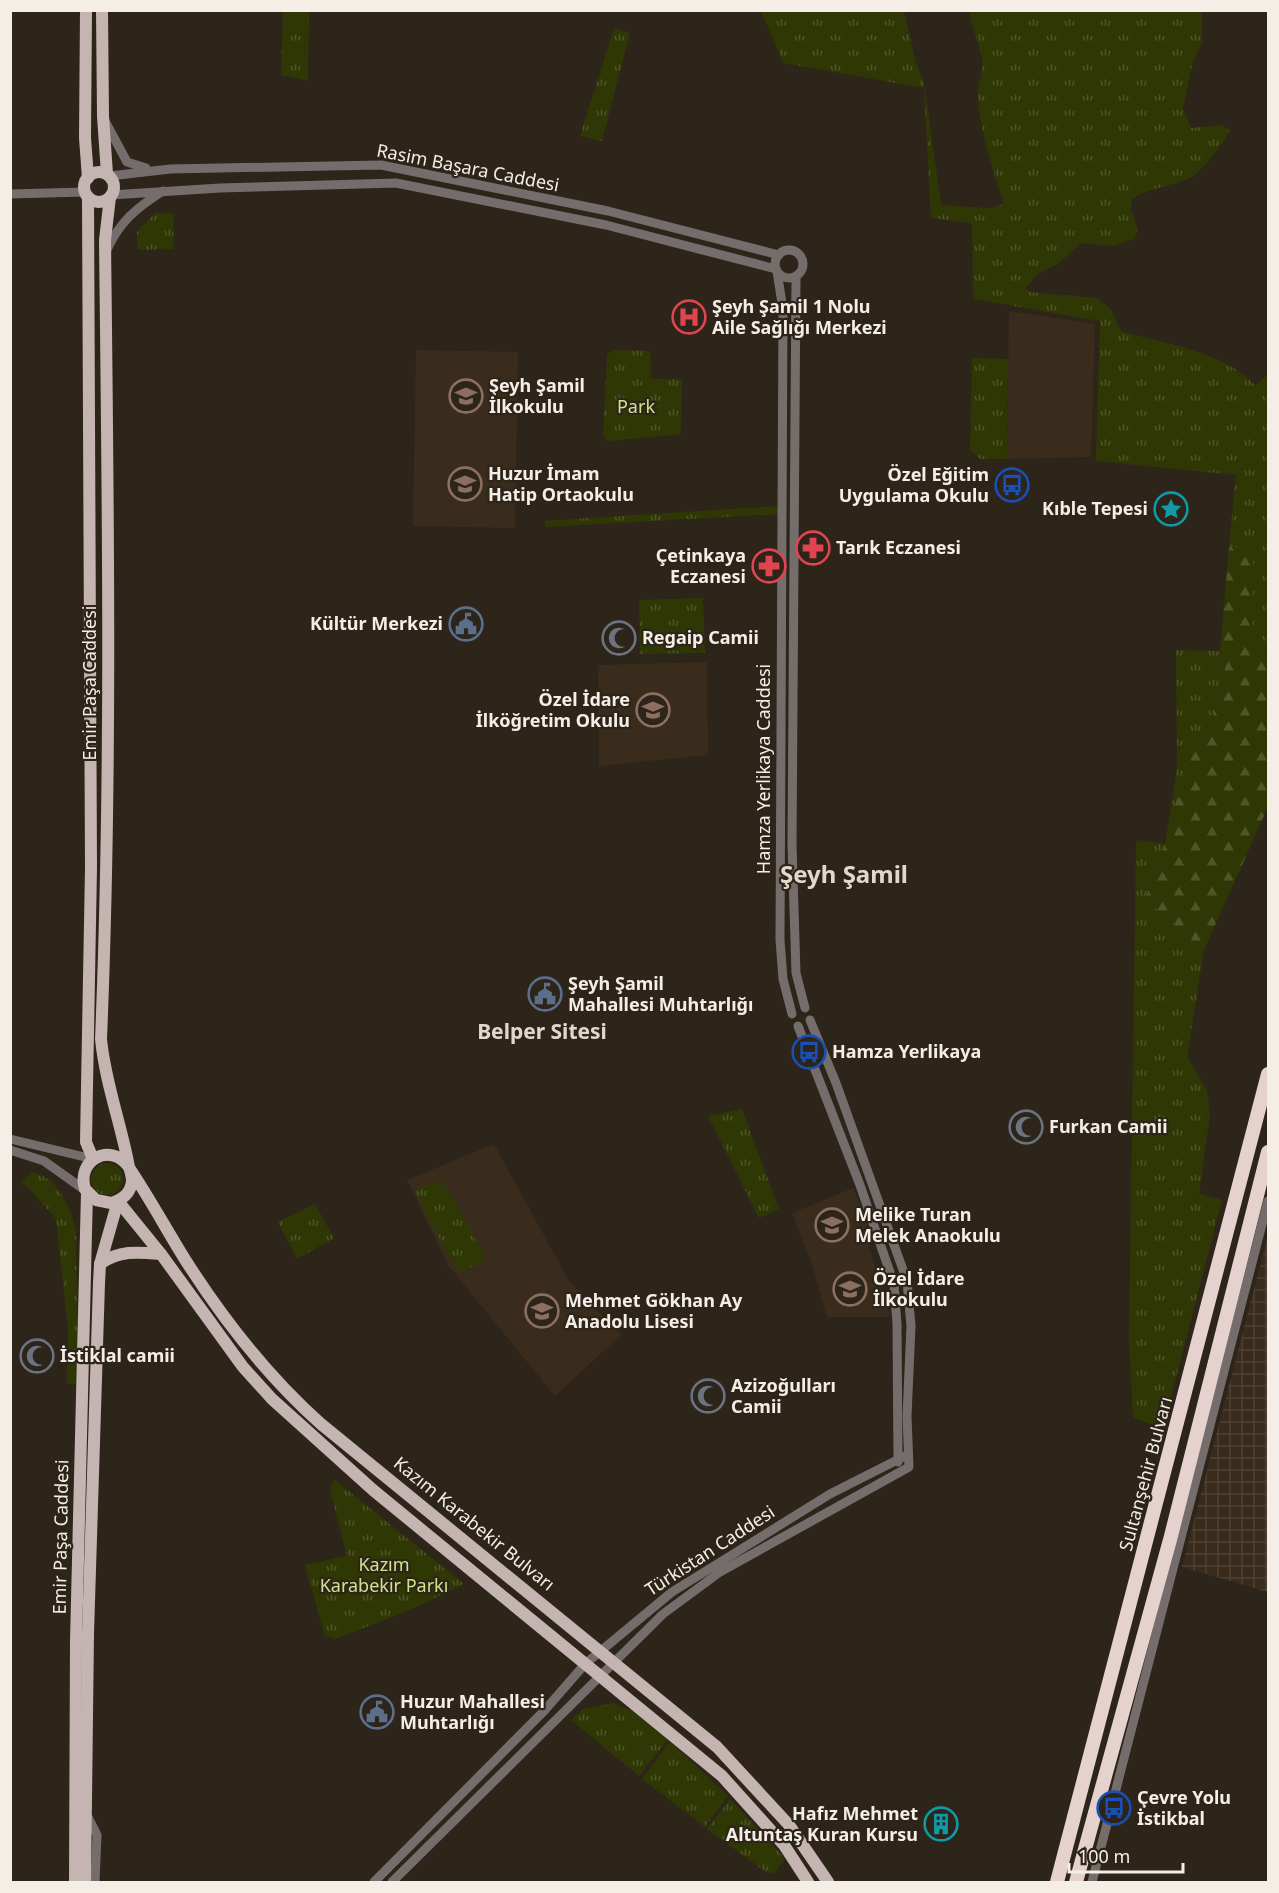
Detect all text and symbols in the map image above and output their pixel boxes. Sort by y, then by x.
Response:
street label: Rasim Başara Caddesi [375,138,562,196]
place label: Şeyh Şamil 1 Nolu Aile Sağlığı Merkezi [712,294,887,339]
hospital icon: Şeyh Şamil 1 Nolu Aile Sağlığı Merkezi [671,299,707,335]
place label: Şeyh Şamil İlkokulu [489,373,585,418]
school or university icon: Şeyh Şamil İlkokulu [448,378,484,414]
park label: Park [617,394,655,418]
place label: Huzur İmam Hatip Ortaokulu [488,461,634,506]
place label: Özel Eğitim Uygulama Okulu [839,462,989,507]
school or university icon: Huzur İmam Hatip Ortaokulu [447,466,483,502]
bus stop icon: Özel Eğitim Uygulama Okulu [994,467,1030,503]
place icon: Kıble Tepesi [1153,491,1189,527]
place label: Kıble Tepesi [1042,496,1148,520]
pharmacy icon: Tarık Eczanesi [795,530,831,566]
place label: Tarık Eczanesi [836,535,961,559]
place label: Çetinkaya Eczanesi [656,543,746,588]
pharmacy icon: Çetinkaya Eczanesi [751,548,787,584]
street label: Emir Paşa Caddesi [77,605,101,761]
public building icon: Kültür Merkezi [448,606,484,642]
place label: Kültür Merkezi [310,611,443,635]
mosque icon: Regaip Camii [601,620,637,656]
place label: Regaip Camii [642,625,759,649]
street label: Hamza Yerlikaya Caddesi [751,664,775,874]
place label: Özel İdare İlköğretim Okulu [476,687,630,732]
school or university icon: Özel İdare İlköğretim Okulu [635,692,671,728]
district label: Şeyh Şamil [780,857,908,890]
place label: Şeyh Şamil Mahallesi Muhtarlığı [568,971,753,1016]
public building icon: Şeyh Şamil Mahallesi Muhtarlığı [527,976,563,1012]
district label: Belper Sitesi [477,1017,607,1045]
bus stop icon: Hamza Yerlikaya [791,1034,827,1070]
place label: Hamza Yerlikaya [832,1039,981,1063]
mosque icon: Furkan Camii [1008,1109,1044,1145]
place label: Furkan Camii [1049,1114,1168,1138]
place label: Melike Turan Melek Anaokulu [855,1202,1001,1247]
school or university icon: Melike Turan Melek Anaokulu [814,1207,850,1243]
place label: Özel İdare İlkokulu [873,1266,965,1311]
school or university icon: Özel İdare İlkokulu [832,1271,868,1307]
place label: Mehmet Gökhan Ay Anadolu Lisesi [565,1288,743,1333]
school or university icon: Mehmet Gökhan Ay Anadolu Lisesi [524,1293,560,1329]
mosque icon: İstiklal camii [19,1338,55,1374]
place label: İstiklal camii [60,1343,175,1367]
place label: Azizoğulları Camii [731,1373,836,1418]
mosque icon: Azizoğulları Camii [690,1378,726,1414]
street label: Sultanşehir Bulvarı [1113,1394,1177,1554]
street label: Kazım Karabekir Bulvarı [389,1451,560,1596]
street label: Emir Paşa Caddesi [47,1459,73,1615]
street label: Türkistan Caddesi [640,1499,779,1601]
park label: Kazım Karabekir Parkı [320,1552,448,1597]
place label: Huzur Mahallesi Muhtarlığı [400,1689,545,1734]
public building icon: Huzur Mahallesi Muhtarlığı [359,1694,395,1730]
place label: Çevre Yolu İstikbal [1137,1785,1231,1830]
bus stop icon: Çevre Yolu İstikbal [1096,1790,1132,1826]
place label: Hafız Mehmet Altuntaş Kuran Kursu [726,1801,918,1846]
building icon: Hafız Mehmet Altuntaş Kuran Kursu [923,1806,959,1842]
scale bar [1069,1836,1183,1874]
text: 100 m [1078,1844,1130,1868]

